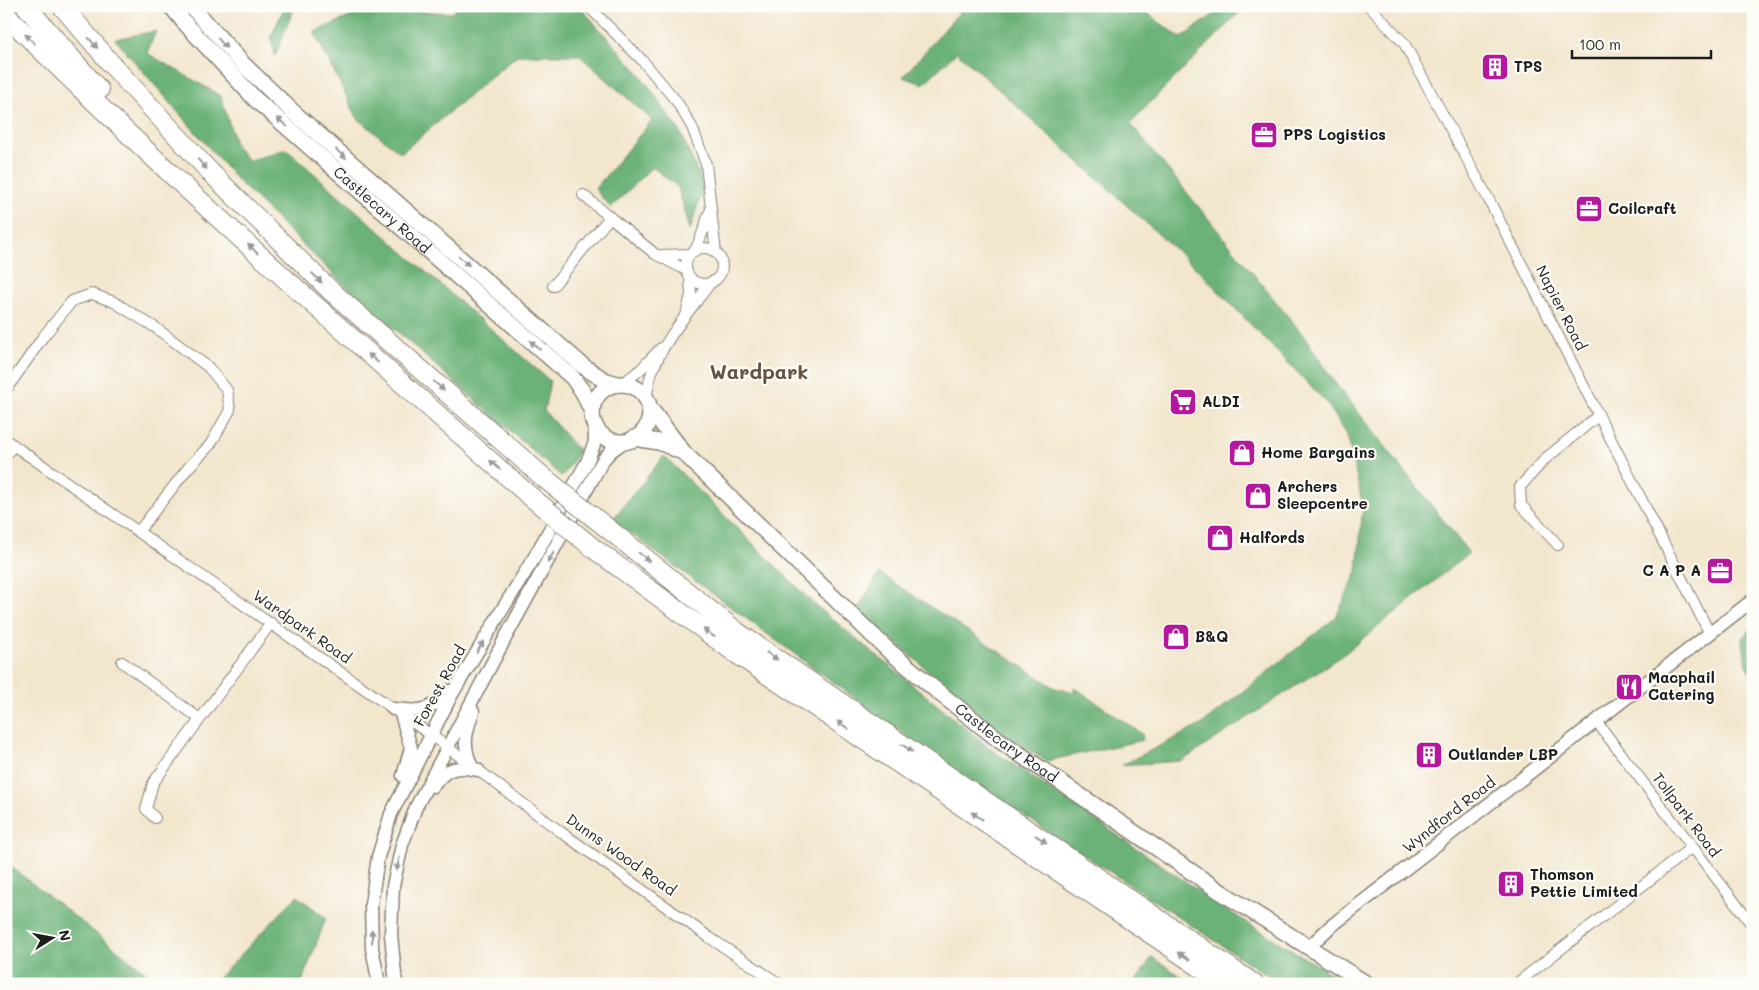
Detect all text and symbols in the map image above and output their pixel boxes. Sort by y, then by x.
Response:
scale bar [1572,28,1710,60]
one-way arrow [24,33,36,45]
text: 100 m [1579,34,1621,54]
one-way arrow [88,37,99,50]
one-way arrow [217,37,228,50]
building icon: TPS [1480,52,1510,82]
place label: TPS [1514,56,1543,76]
one-way arrow [276,117,288,128]
office icon: PPS Logistics [1249,120,1279,150]
place label: PPS Logistics [1283,124,1386,144]
one-way arrow [335,148,347,160]
one-way arrow [196,157,208,169]
street label: Castlecary Road [330,161,435,257]
office icon: Coilcraft [1574,194,1604,224]
place label: Coilcraft [1608,198,1677,218]
one-way arrow [247,243,259,255]
one-way arrow [457,255,469,267]
street label: Napier Road [1532,261,1592,354]
one-way arrow [311,272,323,284]
one-way arrow [530,339,542,351]
one-way arrow [367,352,380,363]
district label: Wardpark [710,358,808,384]
one-way arrow [433,380,445,392]
supermarket icon: ALDI [1168,387,1198,417]
place label: ALDI [1202,391,1240,411]
shop icon: Home Bargains [1227,438,1257,468]
place label: Home Bargains [1261,442,1375,462]
one-way arrow [489,459,501,471]
place label: Archers Sleepcentre [1277,476,1368,513]
shop icon: Archers Sleepcentre [1243,481,1273,511]
shop icon: Halfords [1205,523,1235,553]
place label: Halfords [1239,527,1305,547]
one-way arrow [547,550,555,564]
one-way arrow [637,552,650,563]
office icon: C A P A [1705,556,1735,586]
place label: C A P A [1643,560,1701,580]
street label: Wardpark Road [249,585,356,668]
shop icon: B&Q [1161,622,1191,652]
place label: B&Q [1195,626,1228,646]
one-way arrow [702,628,716,638]
one-way arrow [476,639,484,654]
street label: Forest Road [409,641,470,730]
one-way arrow [766,651,779,661]
place label: Macphail Catering [1648,667,1715,704]
restaurant icon: Macphail Catering [1614,672,1644,702]
street label: Castlecary Road [951,698,1062,786]
one-way arrow [836,720,850,730]
building icon: Outlander LBP [1414,740,1444,770]
one-way arrow [900,743,914,753]
place label: Outlander LBP [1448,744,1558,764]
street label: Tollpark Road [1648,768,1725,861]
street label: Wyndford Road [1398,772,1499,857]
street label: Dunns Wood Road [563,809,680,900]
one-way arrow [971,811,984,821]
one-way arrow [1034,834,1048,844]
one-way arrow [394,856,402,871]
place label: Thomson Pettie Limited [1530,864,1638,901]
building icon: Thomson Pettie Limited [1496,869,1526,899]
north arrow [28,912,78,962]
one-way arrow [368,927,376,943]
text: N [55,928,76,942]
one-way arrow [1178,952,1191,961]

